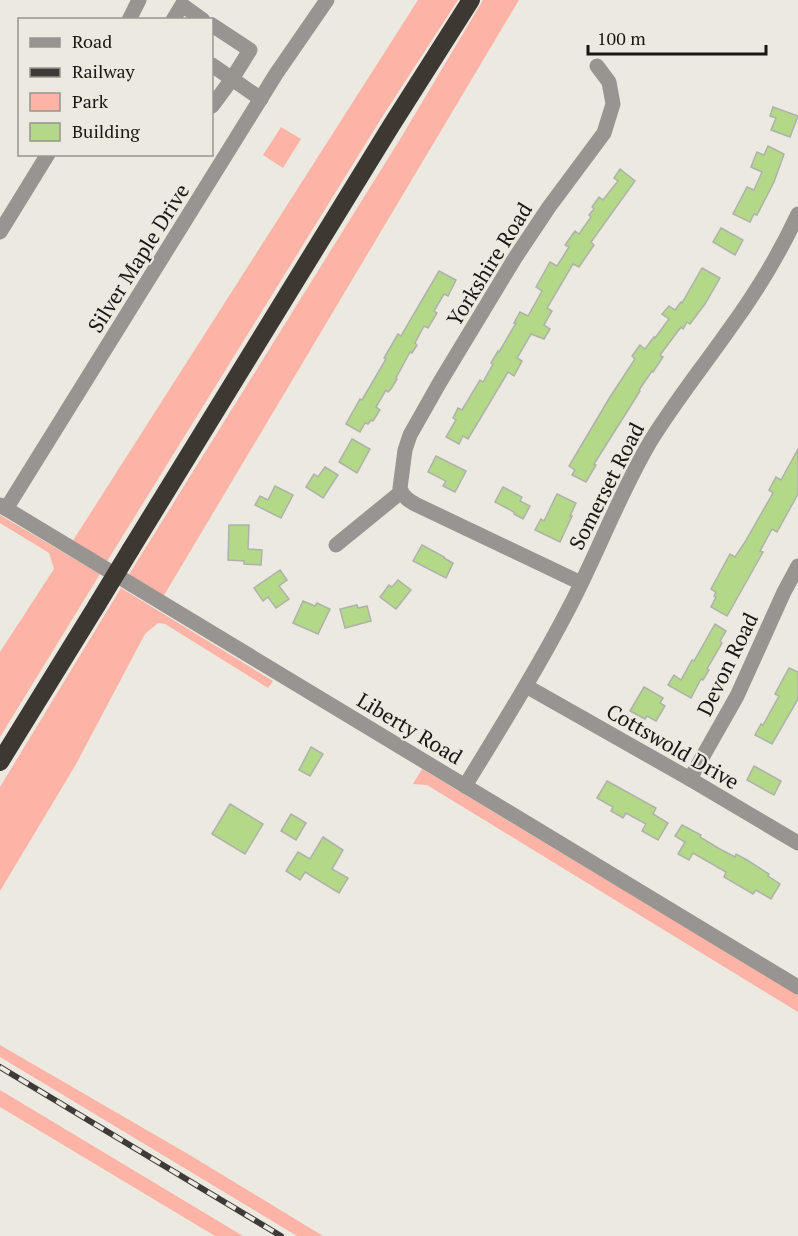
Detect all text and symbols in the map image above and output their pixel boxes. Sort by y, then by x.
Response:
legend [18,18,213,156]
scale bar [588,18,766,56]
text: 100 m [597,26,646,50]
text: Road [72,29,112,53]
text: Railway [72,59,136,83]
text: Park [72,89,109,113]
text: Building [72,119,140,143]
street label: Silver Maple Drive [81,178,195,338]
street label: Yorkshire Road [440,197,538,331]
street label: Somerset Road [562,417,650,554]
street label: Devon Road [690,608,764,720]
street label: Liberty Road [352,686,468,771]
street label: Cottswold Drive [602,697,744,795]

